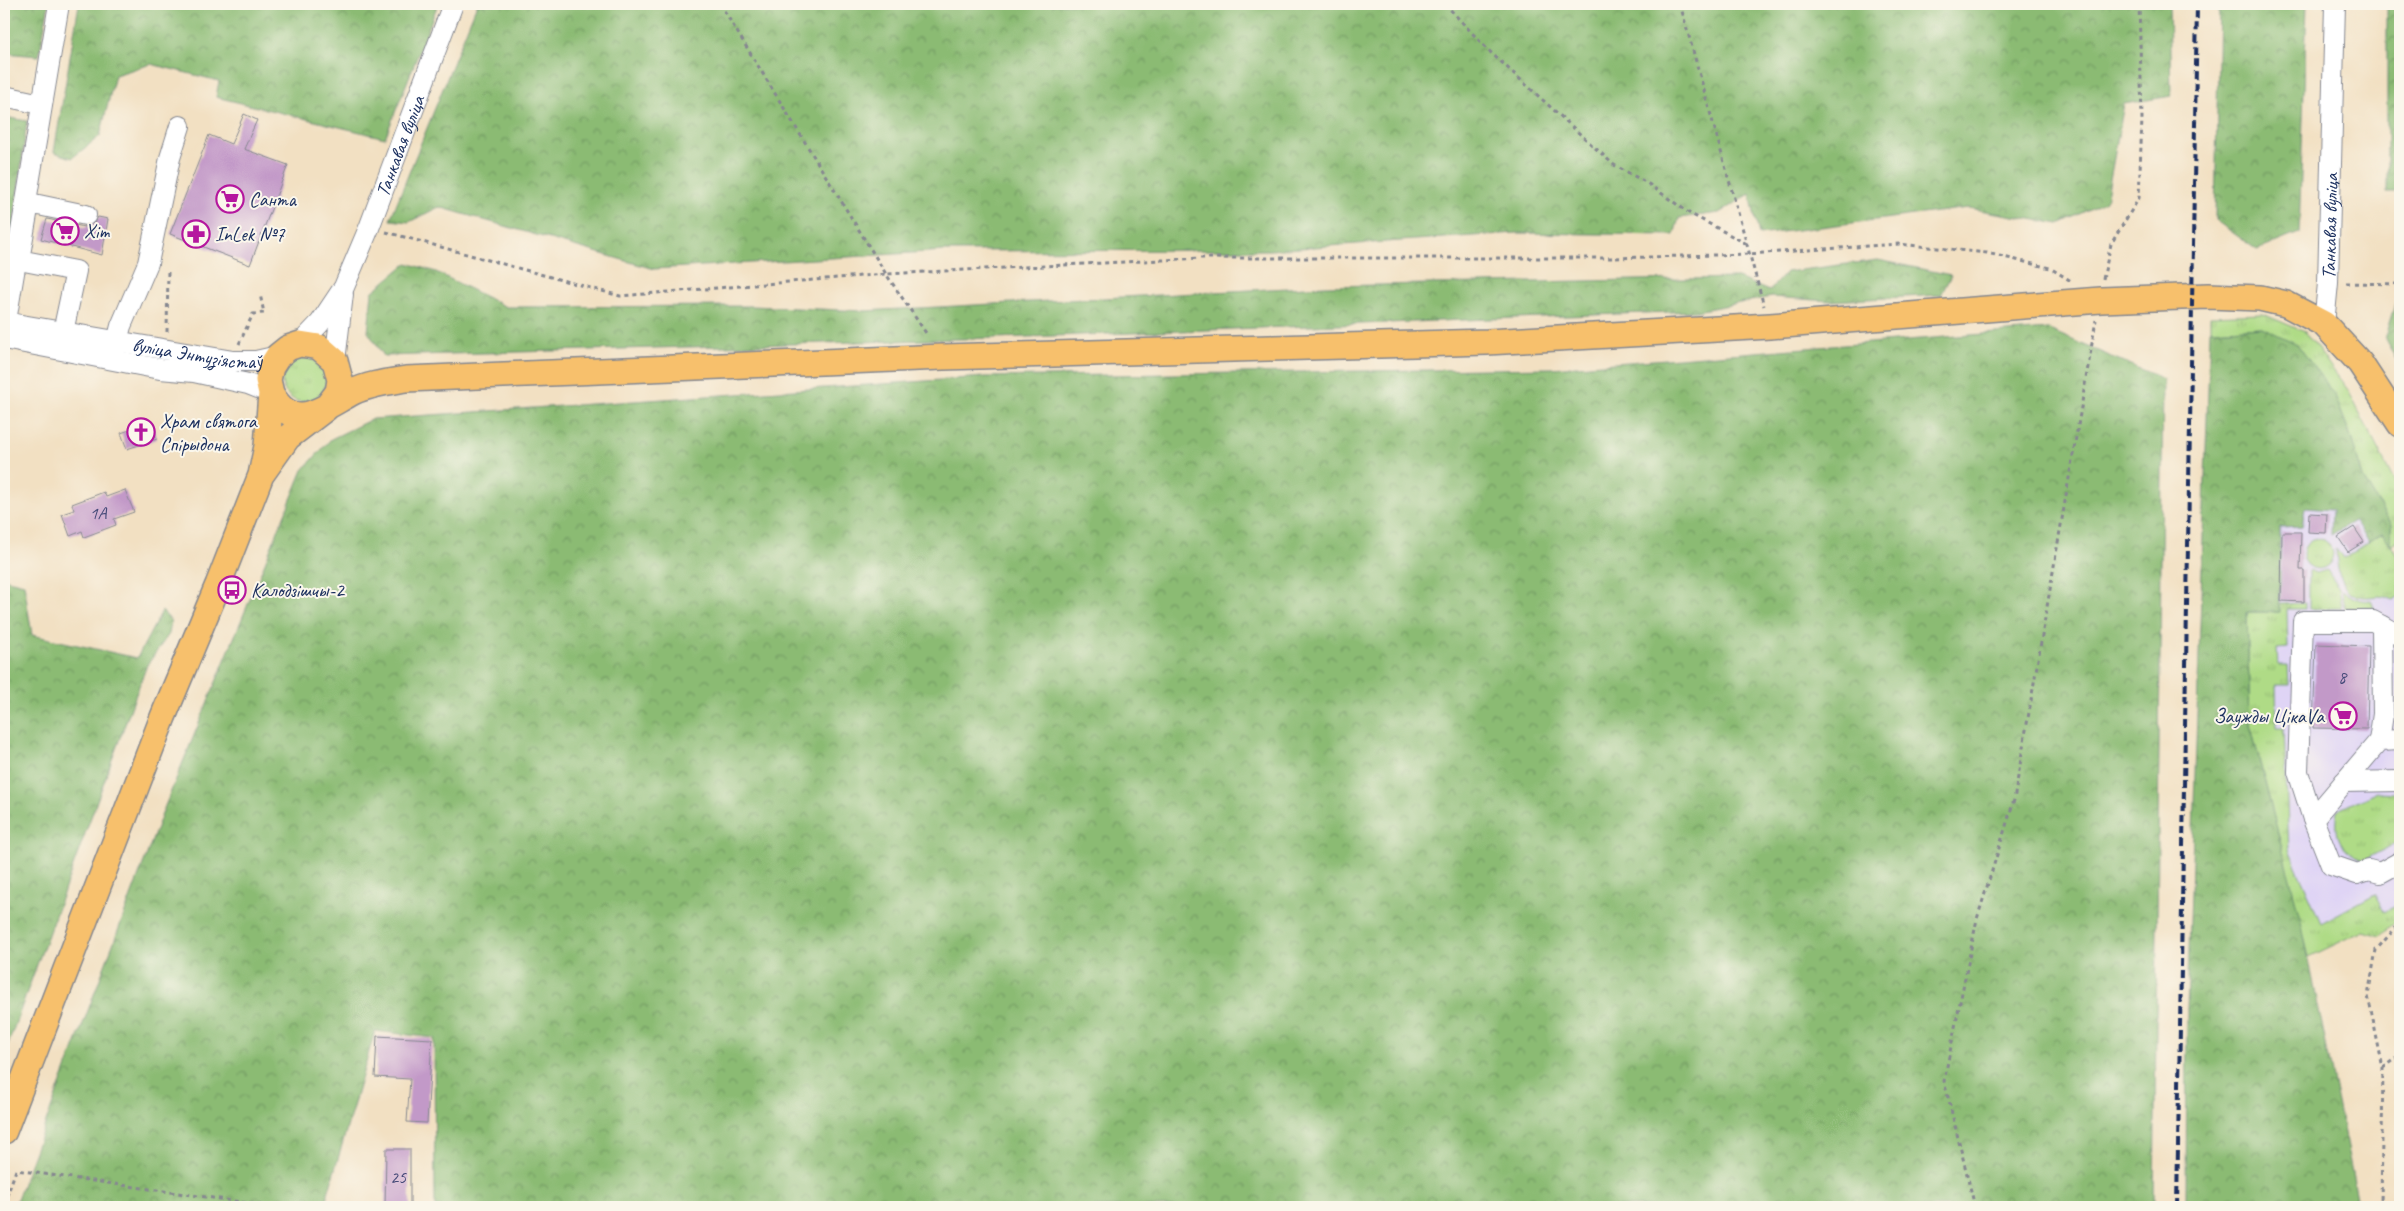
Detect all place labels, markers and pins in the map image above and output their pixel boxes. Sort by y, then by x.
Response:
supermarket icon: Санта [215,184,245,214]
place label: Санта [249,187,298,212]
supermarket icon: Хіт [50,216,80,246]
place label: Хіт [84,219,110,244]
pharmacy icon: InLek №7 [181,219,211,249]
place label: InLek №7 [215,222,285,247]
place label: Храм святога Спірыдона [160,409,258,457]
church icon: Храм святога Спірыдона [126,417,156,447]
bus stop icon: Калодзішчы-2 [217,575,247,605]
place label: Калодзішчы-2 [251,578,346,603]
supermarket icon: Заужды ЦікаVа [2328,701,2358,731]
place label: Заужды ЦікаVа [2214,704,2325,729]

